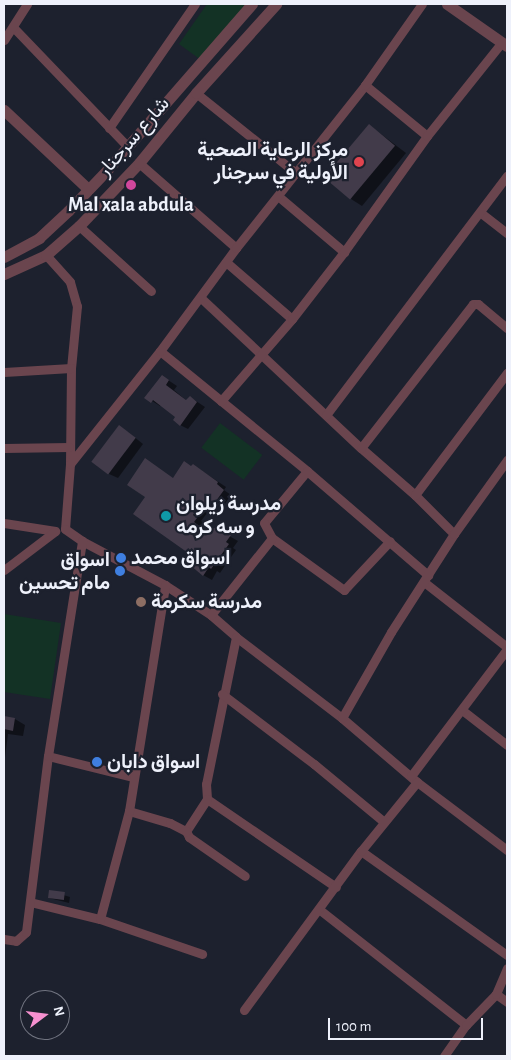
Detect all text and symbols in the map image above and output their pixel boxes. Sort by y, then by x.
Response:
street label: شارع سرجنار [93,92,175,182]
place label: مركز الرعاية الصحية الأولية في سرجنار [197,138,348,185]
marker: مركز الرعاية الصحية الأولية في سرجنار [352,155,366,169]
marker: Mal xala abdula [125,179,137,191]
place label: Mal xala abdula [68,193,194,217]
place label: مدرسة زيلوان و سه كرمه [176,492,281,539]
marker: مدرسة زيلوان و سه كرمه [160,510,172,522]
place label: اسواق محمد [131,546,230,570]
place label: اسواق مام تحسين [19,548,110,595]
marker: اسواق محمد [115,552,127,564]
marker: اسواق مام تحسين [114,565,126,577]
place label: مدرسة سكرمة [151,590,262,614]
marker: مدرسة سكرمة [135,596,147,608]
place label: اسواق دابان [107,750,200,774]
marker: اسواق دابان [91,756,103,768]
north arrow [20,990,70,1040]
text: N [50,1005,67,1018]
scale bar [331,1008,486,1040]
text: 100 m [336,1019,371,1034]

